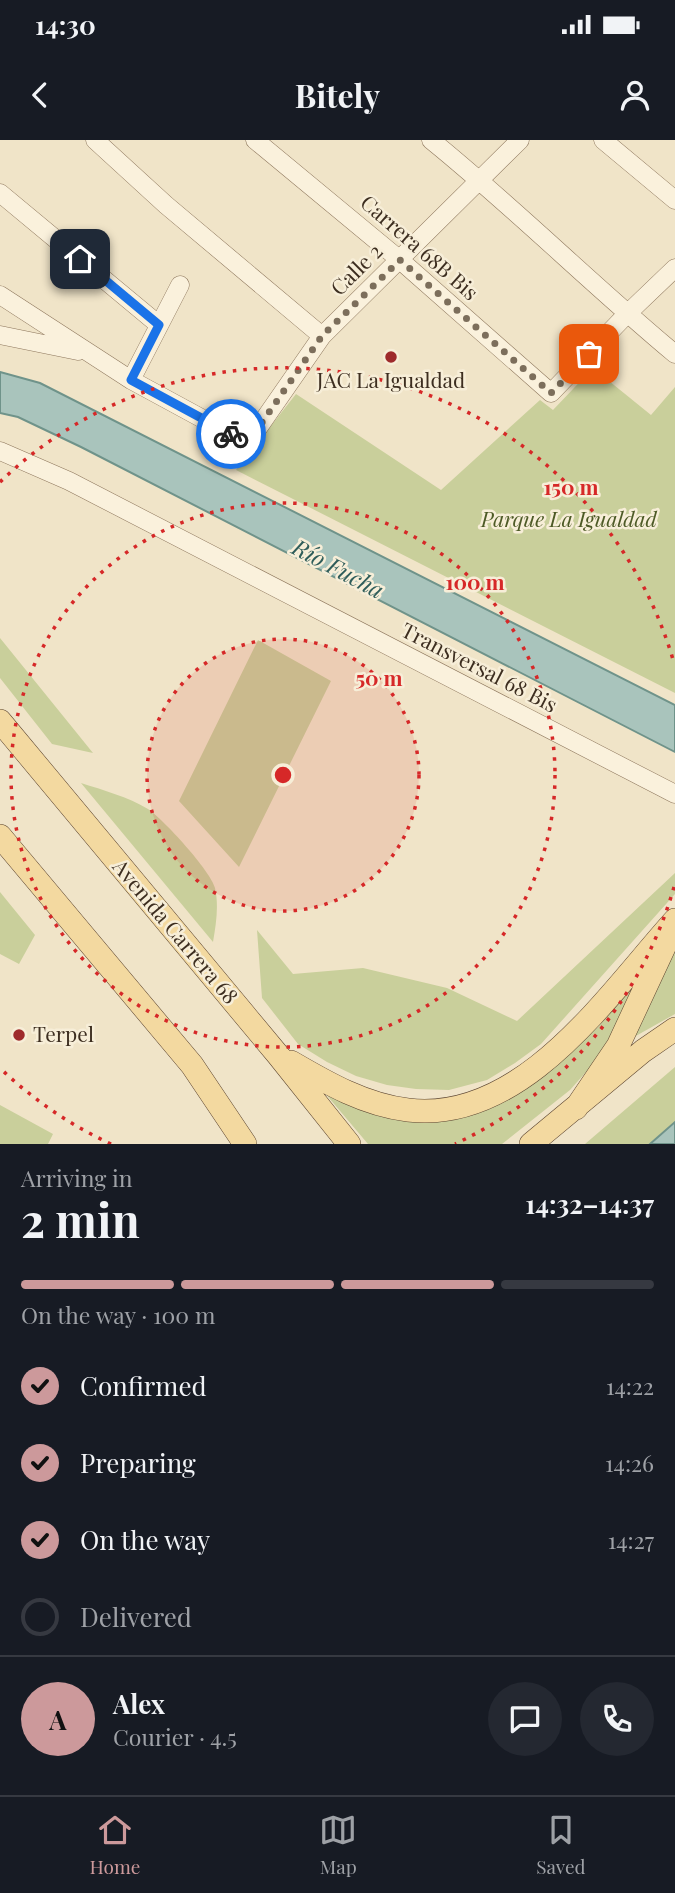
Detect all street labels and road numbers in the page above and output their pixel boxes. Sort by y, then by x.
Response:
street label: Carrera 68B Bis [356,188,485,305]
street label: Calle 2 [324,237,388,301]
street label: Transversal 68 Bis [397,615,563,718]
street label: Avenida Carrera 68 [107,852,245,1009]

